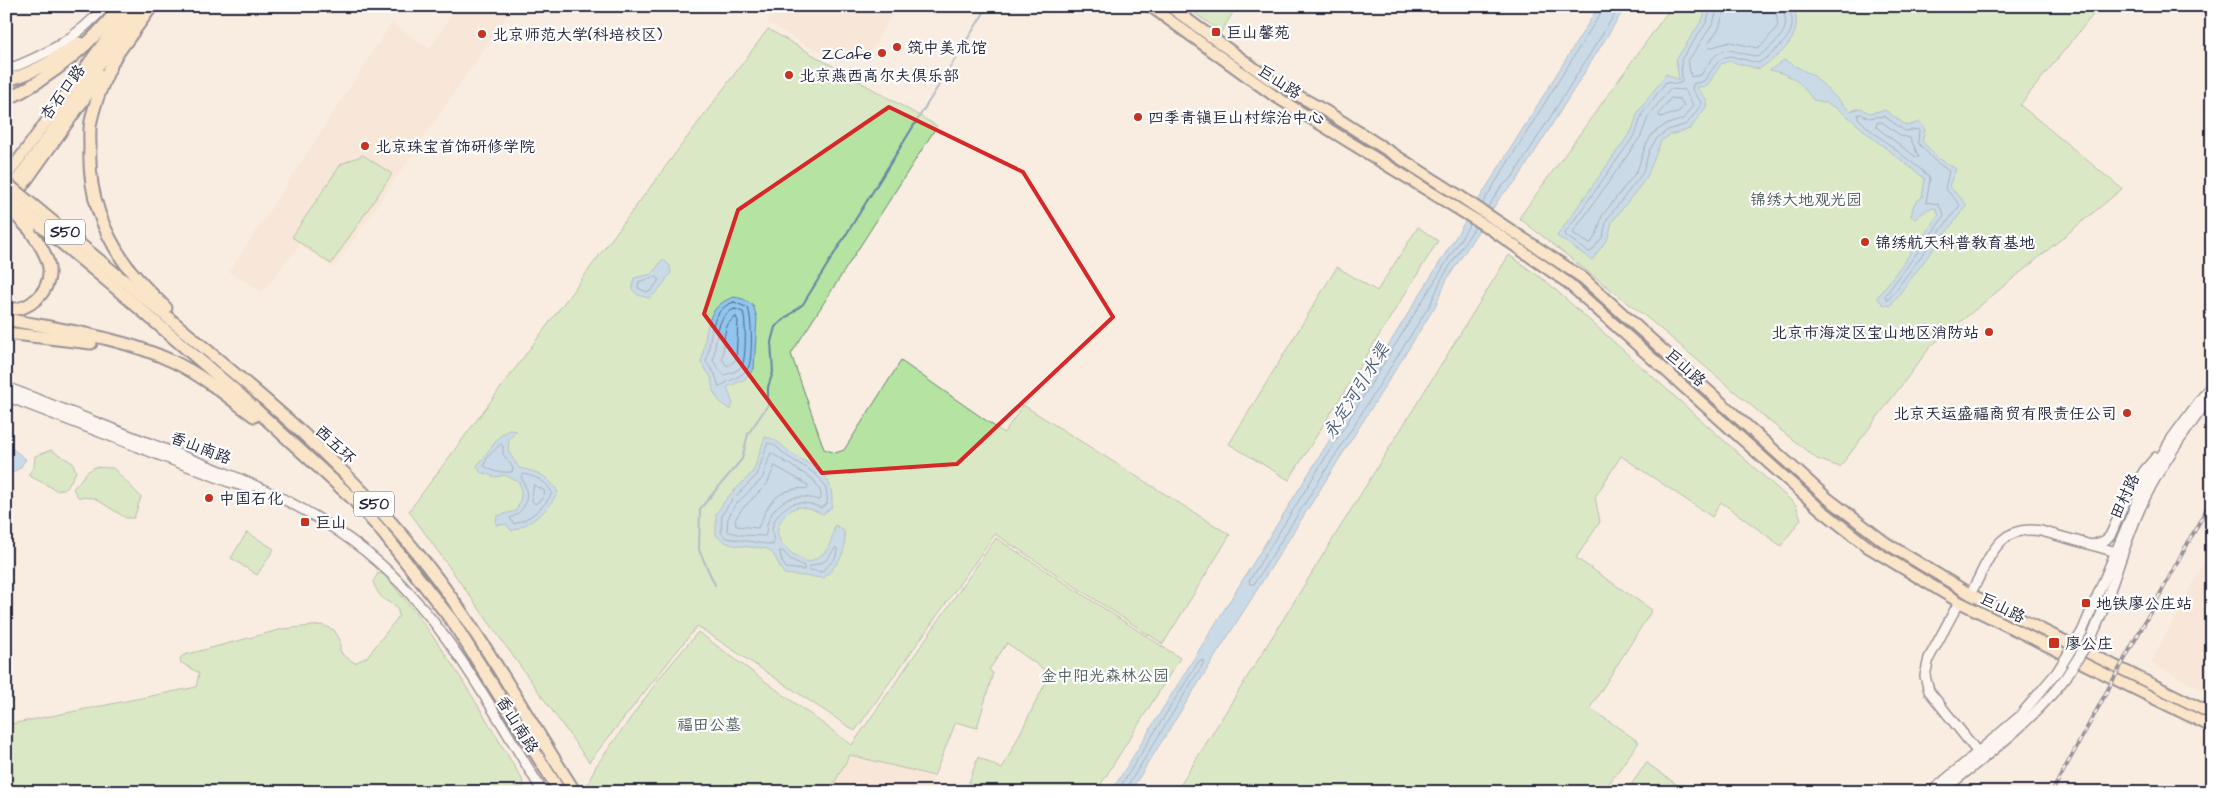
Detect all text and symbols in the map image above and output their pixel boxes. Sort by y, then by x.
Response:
place label: 巨山馨苑 [1226,22,1290,44]
place label: 北京师范大学(科培校区) [492,24,663,46]
marker: 巨山馨苑 [1210,26,1222,38]
marker: 北京师范大学(科培校区) [476,28,488,40]
place label: 筑中美术馆 [907,37,987,59]
marker: 筑中美术馆 [891,41,903,53]
place label: ZCafe [822,43,872,65]
marker: ZCafe [876,47,888,59]
street label: 杏石口路 [35,60,91,125]
street label: 巨山路 [1253,60,1306,104]
place label: 北京燕西高尔夫俱乐部 [799,65,959,87]
marker: 北京燕西高尔夫俱乐部 [783,69,795,81]
place label: 四季青镇巨山村综治中心 [1148,107,1324,129]
marker: 四季青镇巨山村综治中心 [1132,111,1144,123]
place label: 北京珠宝首饰研修学院 [375,136,535,158]
marker: 北京珠宝首饰研修学院 [359,140,371,152]
park label: 锦绣大地观光园 [1750,189,1862,211]
road number: S50 [45,220,85,244]
place label: 锦绣航天科普教育基地 [1875,232,2035,254]
marker: 锦绣航天科普教育基地 [1859,236,1871,248]
place label: 北京市海淀区宝山地区消防站 [1771,322,1979,344]
marker: 北京市海淀区宝山地区消防站 [1983,326,1995,338]
water label: 永定河引水渠 [1317,337,1397,444]
street label: 巨山路 [1660,344,1711,392]
place label: 北京天运盛福商贸有限责任公司 [1893,403,2117,425]
marker: 北京天运盛福商贸有限责任公司 [2121,407,2133,419]
street label: 西五环 [310,420,360,469]
street label: 香山南路 [167,426,234,470]
street label: 田村路 [2105,470,2145,523]
place label: 中国石化 [219,488,283,510]
marker: 中国石化 [203,492,215,504]
road number: S50 [354,492,394,516]
place label: 巨山 [315,512,347,534]
marker: 巨山 [299,516,311,528]
street label: 巨山路 [1976,587,2029,628]
place label: 地铁廖公庄站 [2096,593,2192,615]
marker: 地铁廖公庄站 [2080,597,2092,609]
place label: 廖公庄 [2065,633,2113,655]
marker: 廖公庄 [2047,636,2061,650]
park label: 金中阳光森林公园 [1041,665,1169,687]
street label: 香山南路 [491,692,543,758]
park label: 福田公墓 [677,714,741,736]

